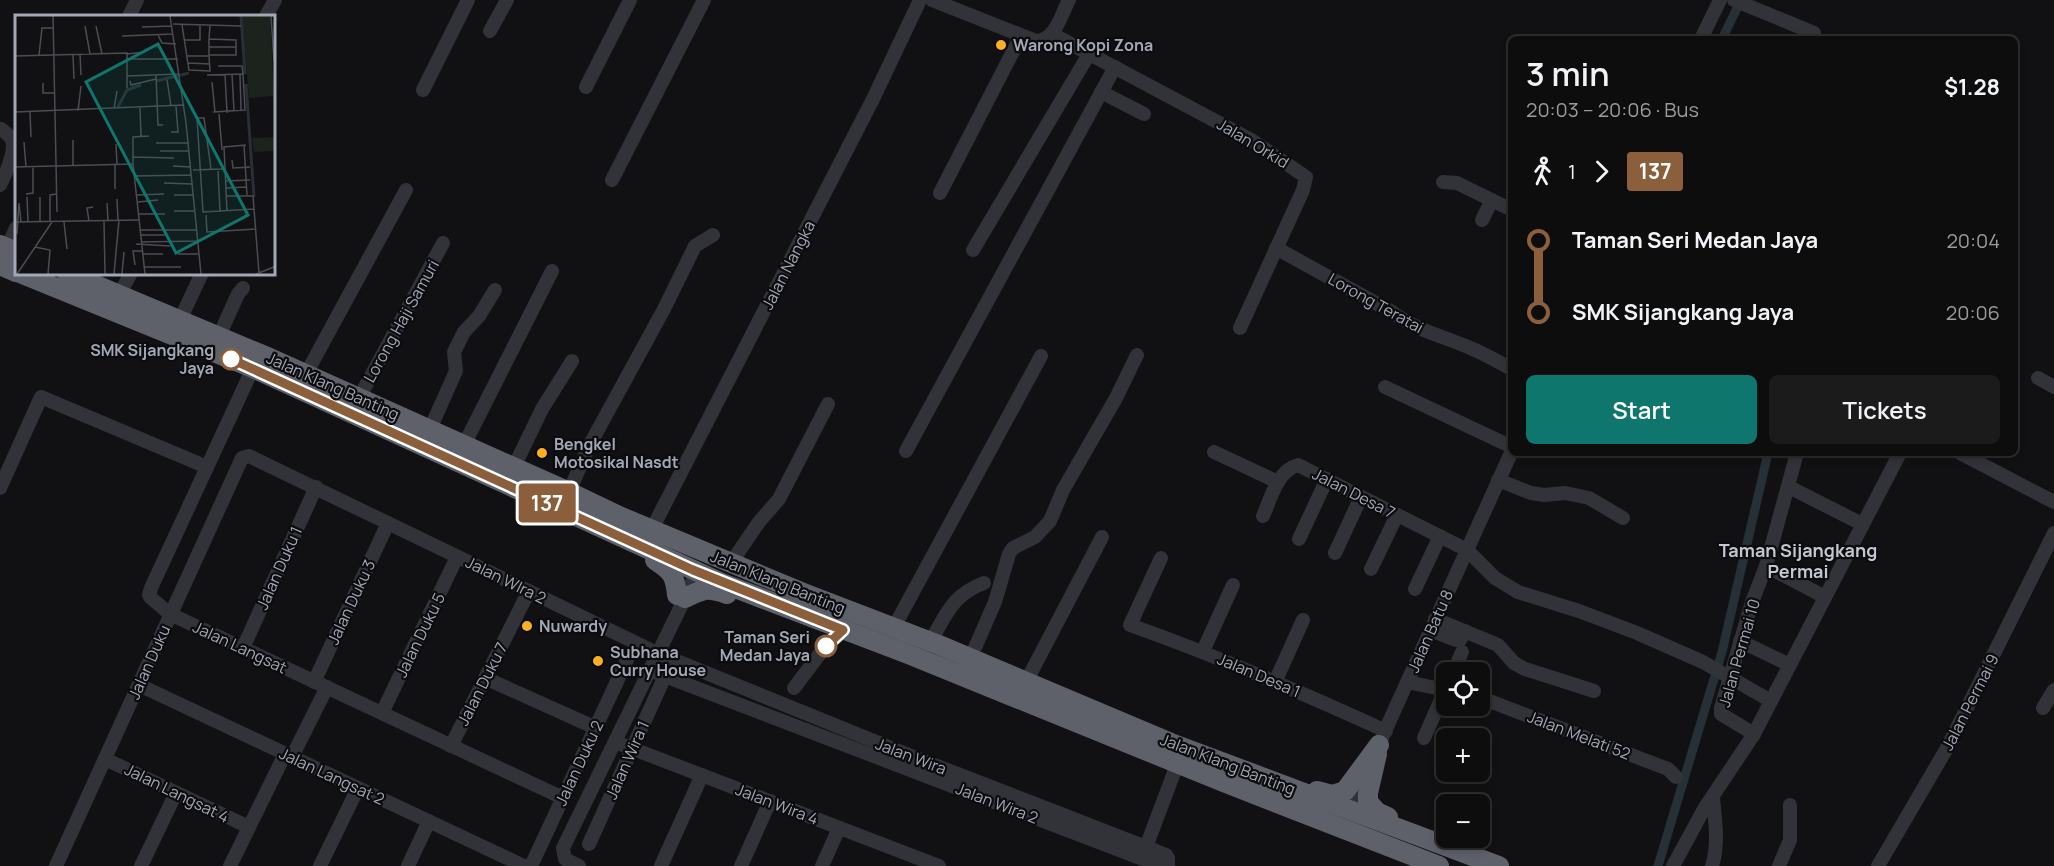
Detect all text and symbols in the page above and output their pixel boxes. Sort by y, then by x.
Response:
inset map [15,15,274,274]
place label: Warong Kopi Zona [1013,34,1153,56]
marker: Warong Kopi Zona [994,38,1008,52]
text: 3 min [1526,51,1610,96]
text: $1.28 [1944,72,2000,102]
text: 20:03 – 20:06 · Bus [1526,96,1699,123]
street label: Jalan Orkid [1213,113,1293,173]
icon: walk [1526,155,1559,188]
icon: forward [1585,155,1618,188]
text: 137 [1639,157,1671,185]
text: 1 [1568,158,1576,185]
street label: Jalan Nangka [756,217,820,313]
text: Taman Seri Medan Jaya [1572,225,1818,255]
text: 20:04 [1946,227,2000,254]
street label: Lorong Haji Samuri [358,256,444,386]
street label: Lorong Teratai [1324,268,1428,338]
text: SMK Sijangkang Jaya [1572,297,1794,327]
text: 20:06 [1946,299,2000,326]
place label: SMK Sijangkang Jaya [90,339,214,379]
street label: Jalan Klang Banting [263,347,403,425]
marker: SMK Sijangkang Jaya [220,348,242,370]
button: Start [1526,375,1757,444]
button: Tickets [1769,375,2000,444]
place label: Bengkel Motosikal Nasdt [554,433,679,473]
marker: Bengkel Motosikal Nasdt [535,446,549,460]
street label: Jalan Desa 7 [1309,463,1399,523]
line badge: 137 [512,484,582,522]
text: 137 [531,489,563,517]
street label: Jalan Duku 1 [251,523,307,613]
district label: Taman Sijangkang Permai [1719,538,1877,583]
street label: Jalan Klang Banting [707,545,849,619]
street label: Jalan WIra 2 [462,551,550,609]
street label: Jalan Duku 3 [322,556,380,648]
street label: Jalan Batu 8 [1402,586,1458,676]
street label: Jalan Duku 5 [390,589,450,681]
street label: Jalan Permai 10 [1713,596,1765,710]
place label: Nuwardy [539,615,607,637]
street label: Jalan Langsat [189,616,291,678]
marker: Nuwardy [520,619,534,633]
street label: Jalan Duku [123,621,175,703]
place label: Taman Seri Medan Jaya [720,626,810,666]
marker: Taman Seri Medan Jaya [815,635,837,657]
street label: Jalan Duku 7 [452,639,512,729]
place label: Subhana Curry House [610,641,707,681]
street label: Jalan Desa 1 [1214,648,1304,702]
street label: Jalan Permai 9 [1936,650,2004,754]
marker: Subhana Curry House [591,654,605,668]
map controls [1436,662,1490,848]
button: locate [1436,662,1490,716]
street label: Jalan Melati 52 [1524,705,1634,765]
street label: Jalan Duku 2 [550,717,608,809]
street label: Jalan Wira 1 [600,717,654,803]
street label: Jalan Klang Banting [1157,728,1299,800]
button: + [1436,728,1490,782]
street label: Jalan Wira [872,732,950,780]
street label: Jalan Langsat 2 [276,742,388,810]
street label: Jalan Langsat 4 [121,758,233,828]
street label: Jalan Wira 2 [953,777,1041,829]
street label: Jalan Wira 4 [732,778,822,830]
button: − [1436,794,1490,848]

